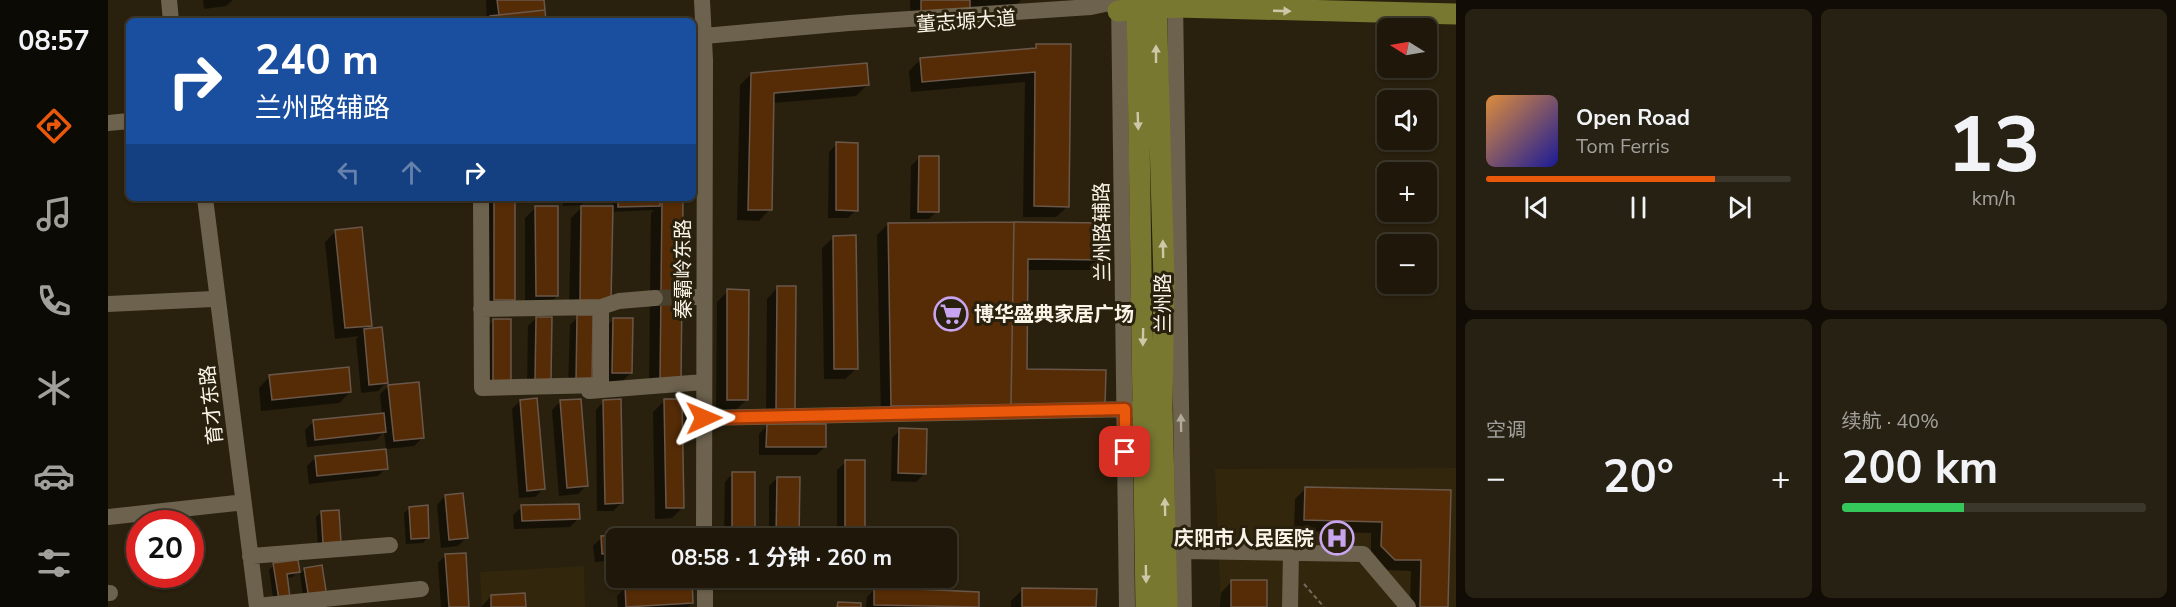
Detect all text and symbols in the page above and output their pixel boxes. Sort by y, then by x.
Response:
street label: 董志塬大道 [915,5,1017,38]
one-way arrow [1272,6,1291,16]
north arrow [1377,18,1437,78]
map controls [1377,18,1437,294]
text: 08:57 [18,23,90,60]
text: 240 m [255,32,379,89]
icon: right [156,42,234,120]
one-way arrow [1151,44,1161,63]
text: 兰州路辅路 [255,90,390,127]
button: sound [1377,90,1437,150]
text: 13 [1947,92,2041,199]
text: Open Road [1576,103,1690,133]
icon: directions [33,105,75,147]
one-way arrow [1133,112,1143,131]
text: Tom Ferris [1576,133,1670,160]
icon: left [332,156,365,189]
icon: ahead [395,156,428,189]
icon: right [458,156,491,189]
button: + [1377,162,1437,222]
street label: 兰州路辅路 [1088,182,1117,282]
text: km/h [1972,185,2016,212]
icon: previous [1520,191,1553,224]
icon: pause [1622,191,1655,224]
icon: next [1723,191,1756,224]
icon: music [33,193,75,235]
street label: 秦霸岭东路 [670,219,697,319]
button: − [1377,234,1437,294]
one-way arrow [1158,239,1168,258]
street label: 兰州路 [1150,273,1177,333]
icon: phone [33,280,75,322]
supermarket icon: 博华盛典家居广场 [933,296,969,332]
place label: 博华盛典家居广场 [974,301,1134,328]
one-way arrow [1138,328,1147,347]
street label: 育才东路 [194,364,229,446]
icon: climate [33,367,75,409]
position arrow [672,386,736,450]
text: 续航 · 40% [1842,408,1939,435]
one-way arrow [1176,413,1186,432]
text: 空调 [1486,417,1526,444]
pin [1099,426,1150,477]
icon: arrive [1108,435,1141,468]
text: 200 km [1842,438,1998,499]
text: 20° [1603,447,1674,508]
icon: car [33,455,75,497]
text: − [1486,456,1506,501]
text: + [1771,456,1791,501]
one-way arrow [1160,497,1170,516]
speed limit sign: 20 [126,510,204,588]
hospital icon: 庆阳市人民医院 [1319,520,1355,556]
place label: 庆阳市人民医院 [1174,525,1314,552]
icon: filters [33,542,75,584]
text: 08:58 · 1 分钟 · 260 m [671,543,892,573]
one-way arrow [1141,565,1150,584]

